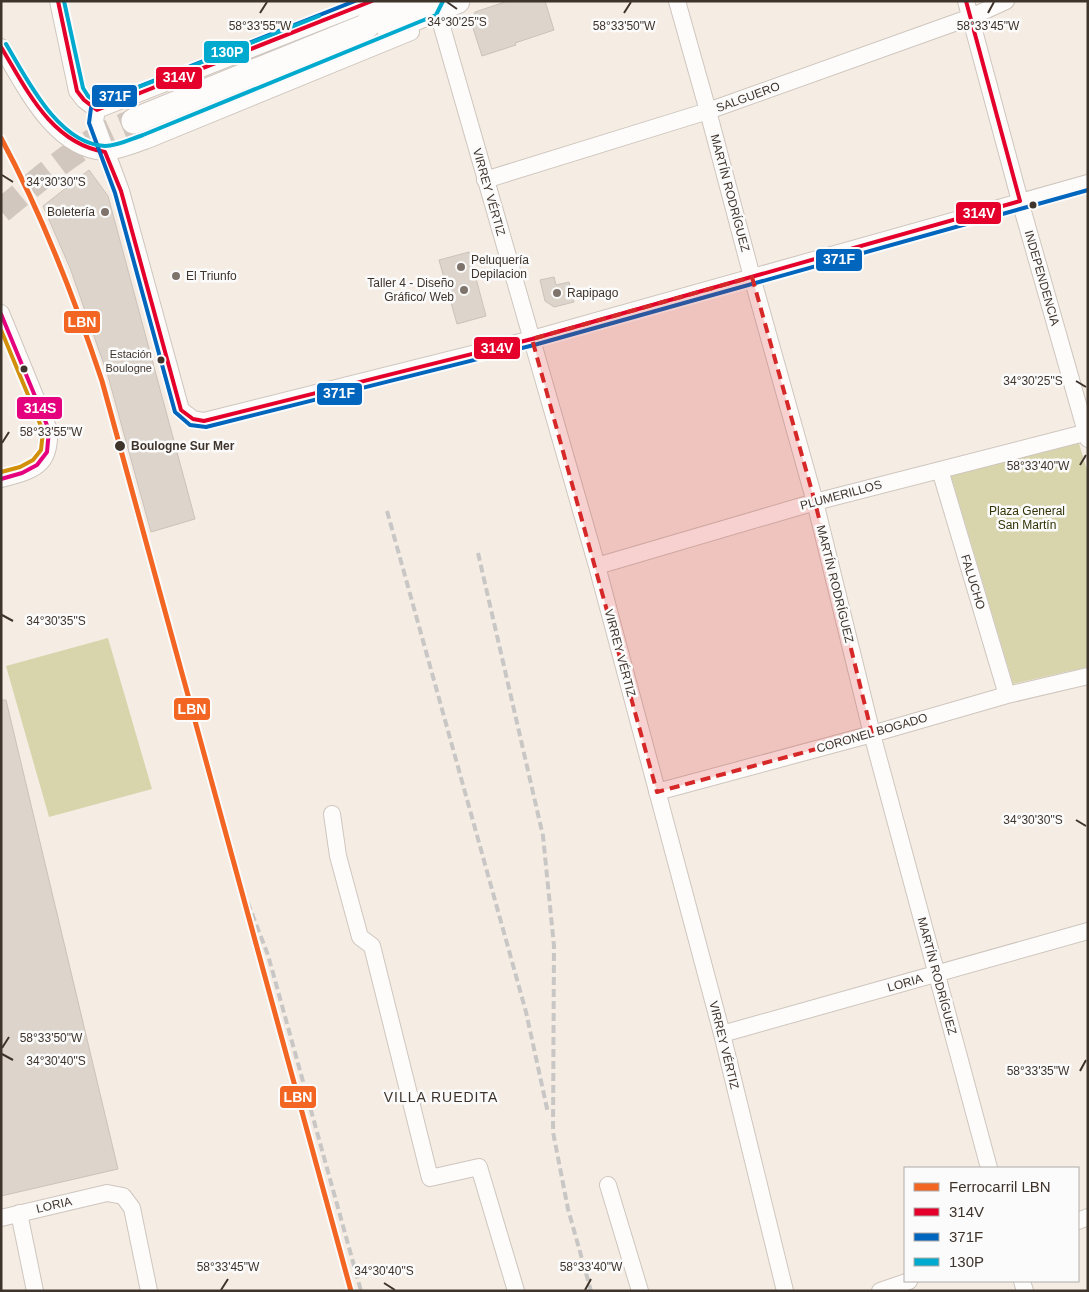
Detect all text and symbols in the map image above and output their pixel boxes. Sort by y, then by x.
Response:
text: 34°30'25"S [427,15,487,29]
text: 58°33'55"W [229,19,292,33]
text: 58°33'50"W [593,19,656,33]
text: 58°33'45"W [957,19,1020,33]
line badge: 130P [203,40,250,64]
text: 130P [211,44,243,60]
line badge: 314V [155,66,203,90]
text: 314V [163,69,196,85]
street label: SALGUERO [714,79,782,115]
line badge: 371F [91,84,138,108]
text: 371F [99,88,131,104]
street label: MARTÍN RODRÍGUEZ [708,132,753,253]
street label: VIRREY VÉRTIZ [470,146,509,237]
text: 34°30'30"S [26,175,86,189]
unlabelled marker [1028,200,1038,210]
line badge: 314V [955,201,1002,225]
place label: Boletería [47,205,95,219]
text: 314V [963,205,996,221]
marker: Boletería [99,206,111,218]
street label: INDEPENDENCIA [1022,229,1062,327]
line badge: 371F [815,248,863,272]
text: 371F [823,251,855,267]
place label: Peluquería Depilacion [471,253,529,281]
marker: Peluquería Depilacion [455,261,467,273]
place label: El Triunfo [186,269,237,283]
marker: El Triunfo [170,270,182,282]
place label: Taller 4 - Diseño Gráfico/ Web [367,276,454,304]
marker: Taller 4 - Diseño Gráfico/ Web [458,284,470,296]
place label: Rapipago [567,286,619,300]
marker: Rapipago [551,287,563,299]
line badge: LBN [63,310,101,334]
text: LBN [68,314,96,330]
line badge: 314V [473,336,521,360]
text: 314V [481,340,514,356]
place label: Estación Boulogne [106,348,152,374]
marker: Estación Boulogne [156,355,166,365]
unlabelled marker [19,364,29,374]
text: 34°30'25"S [1003,374,1063,388]
line badge: 371F [316,382,363,406]
text: 371F [323,385,355,401]
line badge: 314S [16,396,63,420]
text: 314S [24,400,56,416]
text: 58°33'55"W [20,425,83,439]
marker: Boulogne Sur Mer [113,439,127,453]
place label: Boulogne Sur Mer [131,439,235,453]
text: 58°33'40"W [1007,459,1070,473]
street label: PLUMERILLOS [799,477,883,513]
park label: Plaza General San Martín [989,504,1065,532]
street label: MARTÍN RODRÍGUEZ [814,523,857,644]
street label: FALUCHO [958,553,988,611]
street label: VIRREY VÉRTIZ [602,607,639,698]
text: 34°30'35"S [26,614,86,628]
line badge: LBN [173,697,211,721]
text: LBN [178,701,206,717]
street label: CORONEL BOGADO [815,710,929,756]
text: 34°30'30"S [1003,813,1063,827]
street label: MARTÍN RODRÍGUEZ [915,915,960,1036]
street label: LORIA [886,971,924,995]
street label: VIRREY VÉRTIZ [706,999,743,1090]
text: 58°33'50"W [20,1031,83,1045]
text: 34°30'40"S [26,1054,86,1068]
text: 58°33'35"W [1007,1064,1070,1078]
line badge: LBN [279,1085,317,1109]
text: LBN [284,1089,312,1105]
district label: VILLA RUEDITA [384,1089,498,1105]
legend [904,1167,1079,1282]
text: Ferrocarril LBN [949,1178,1051,1195]
street label: LORIA [35,1194,73,1216]
text: 314V [949,1203,984,1220]
text: 371F [949,1228,983,1245]
text: 130P [949,1253,984,1270]
text: 58°33'45"W [197,1260,260,1274]
text: 58°33'40"W [560,1260,623,1274]
text: 34°30'40"S [354,1264,414,1278]

